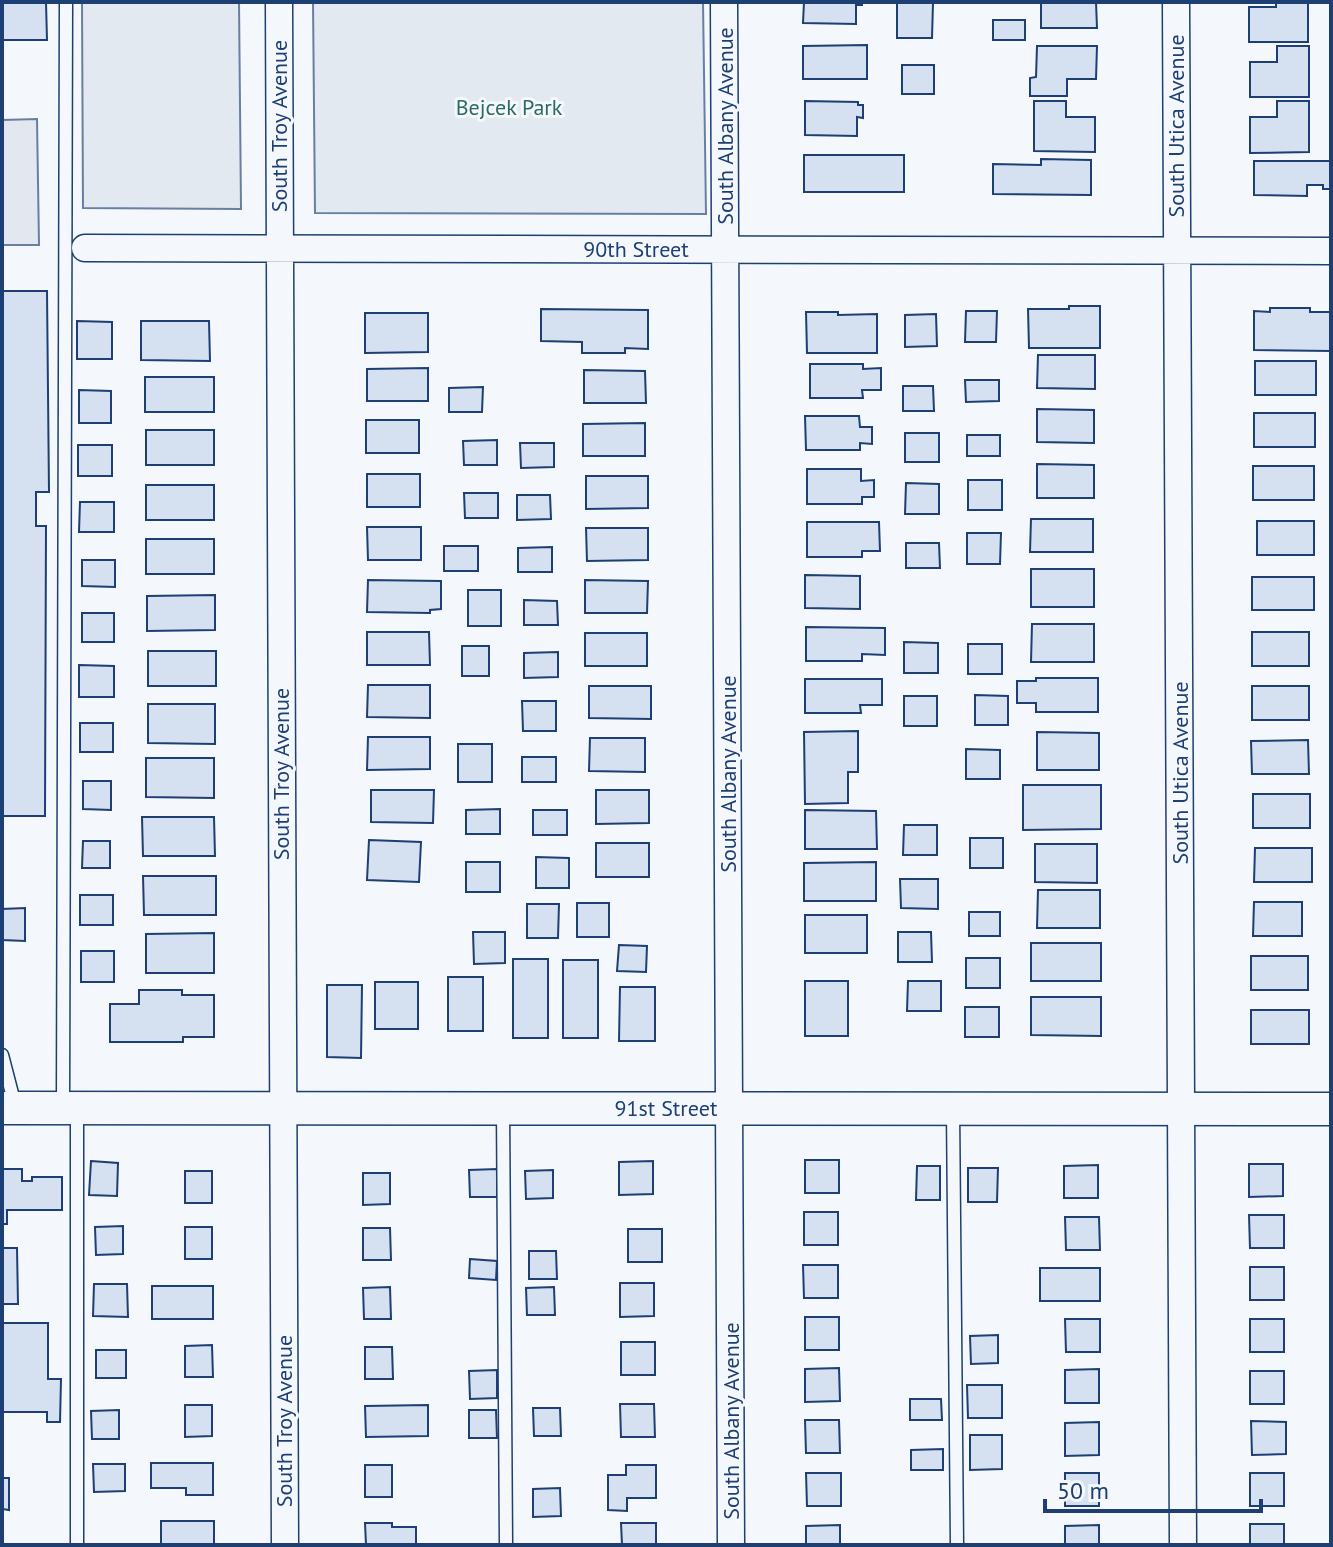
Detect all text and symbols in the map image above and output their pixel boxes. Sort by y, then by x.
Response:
street label: South Albany Avenue [711,27,739,225]
street label: South Utica Avenue [1162,34,1190,218]
street label: South Troy Avenue [265,40,293,212]
park label: Bejcek Park [456,93,563,121]
street label: 90th Street [583,235,689,263]
street label: South Albany Avenue [714,675,742,873]
street label: South Utica Avenue [1166,681,1194,865]
street label: South Troy Avenue [267,688,295,860]
street label: 91st Street [615,1094,718,1122]
street label: South Albany Avenue [717,1322,745,1520]
street label: South Troy Avenue [270,1335,298,1507]
scale bar [1045,1463,1261,1513]
text: 50 m [1057,1475,1109,1506]

